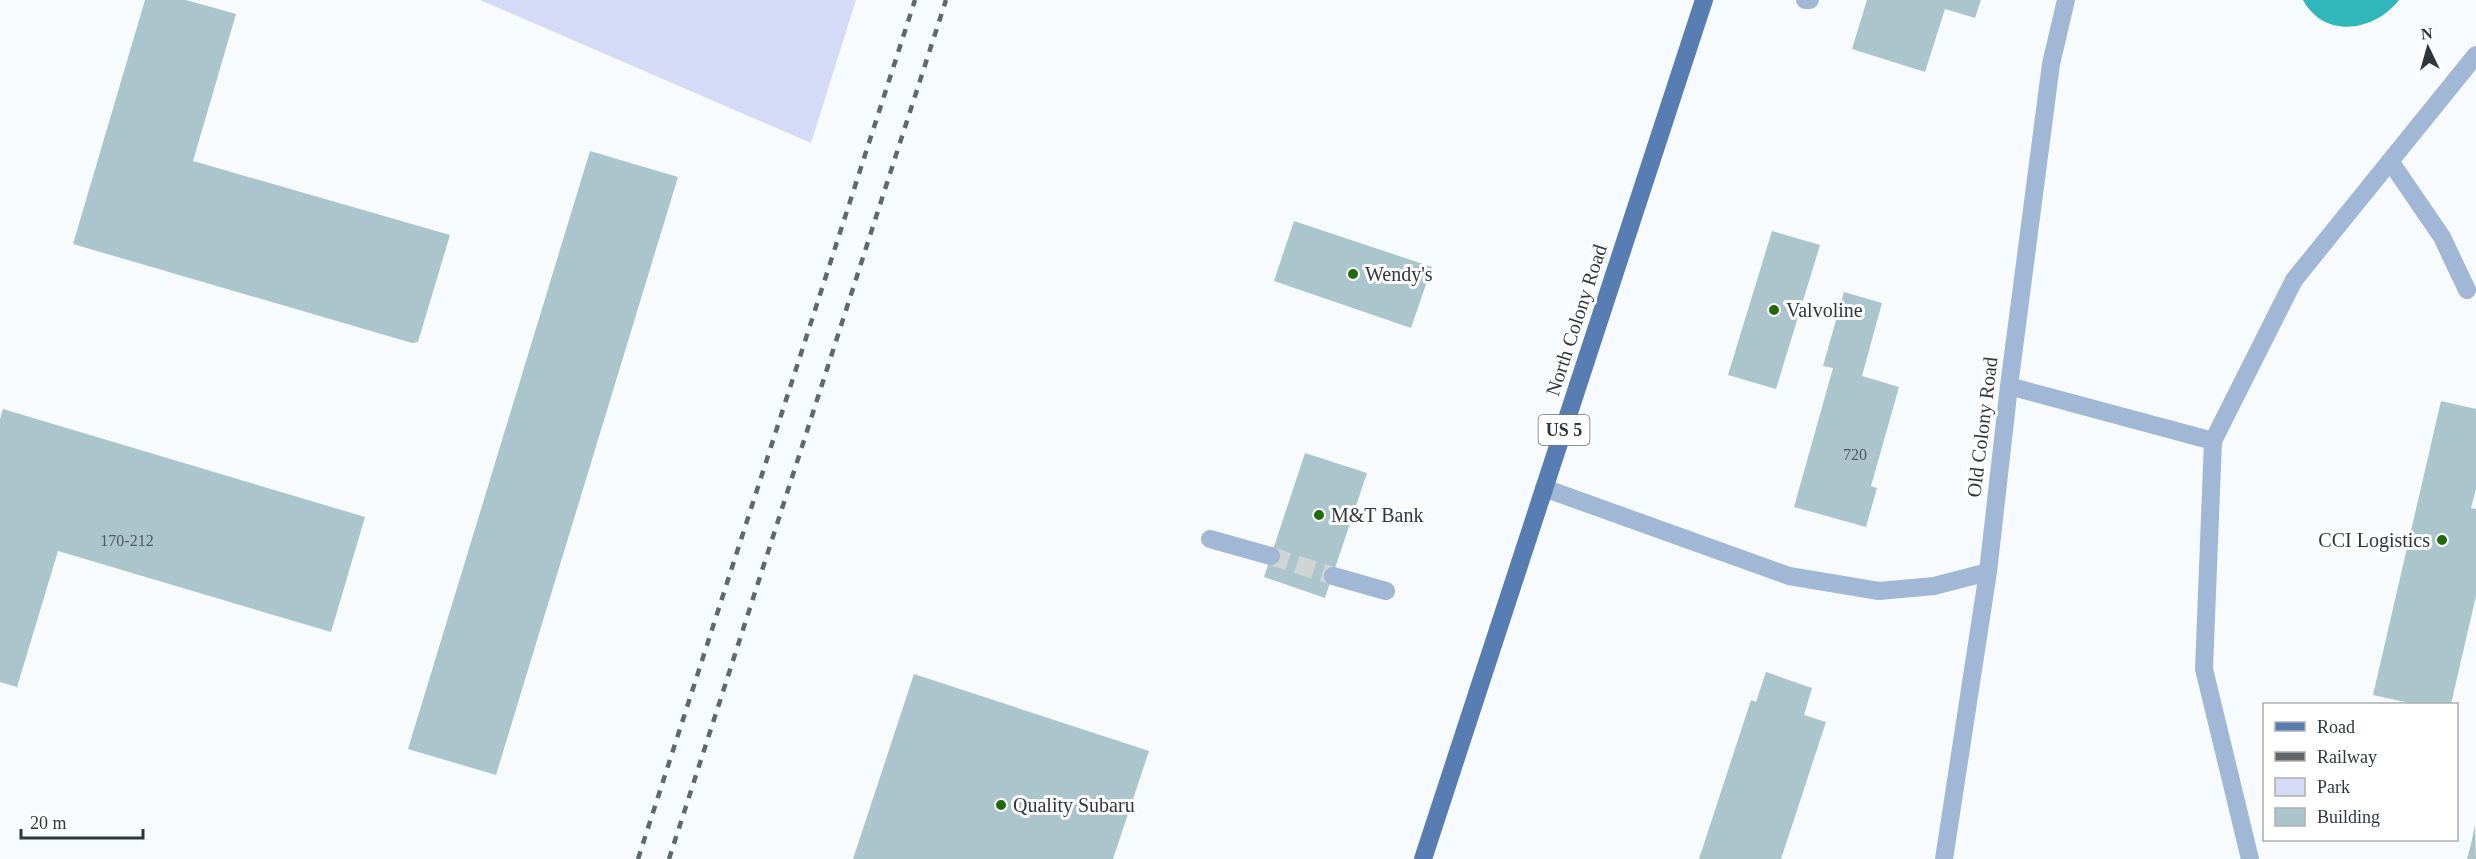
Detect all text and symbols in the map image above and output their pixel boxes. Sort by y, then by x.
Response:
north arrow [2398,18,2458,78]
text: N [2420,25,2434,43]
street label: North Colony Road [1541,242,1612,399]
place label: Wendy's [1365,263,1433,286]
marker: Wendy's [1346,267,1360,281]
place label: Valvoline [1786,299,1863,321]
marker: Valvoline [1767,303,1781,317]
street label: Old Colony Road [1962,356,2003,498]
road number: US 5 [1538,415,1590,445]
house number: 720 [1843,446,1867,463]
place label: M&T Bank [1331,504,1423,526]
marker: M&T Bank [1312,508,1326,522]
place label: CCI Logistics [2318,529,2430,552]
house number: 170-212 [100,532,154,549]
marker: CCI Logistics [2435,533,2449,547]
legend [2263,703,2458,841]
text: Road [2317,717,2355,737]
text: Railway [2317,747,2377,767]
text: Park [2317,777,2350,797]
place label: Quality Subaru [1013,794,1135,817]
marker: Quality Subaru [994,798,1008,812]
scale bar [21,802,142,840]
text: Building [2317,807,2380,827]
text: 20 m [30,813,67,833]

